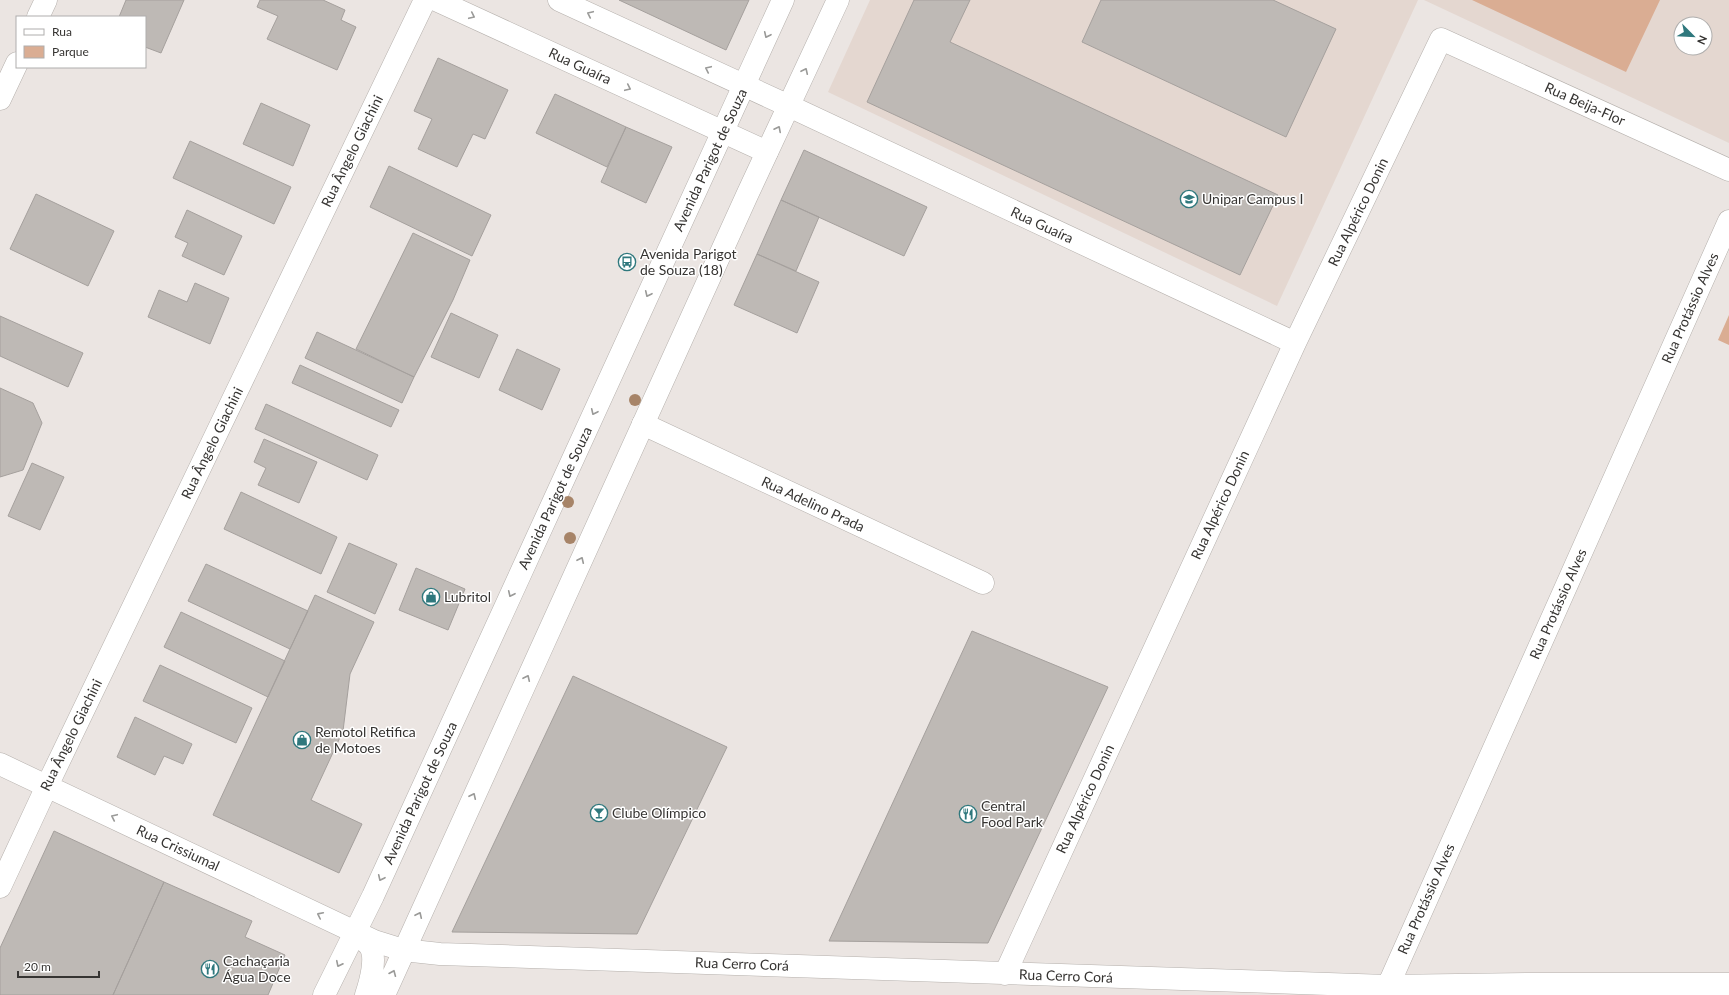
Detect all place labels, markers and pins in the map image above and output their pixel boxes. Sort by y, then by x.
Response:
school or university icon: Unipar Campus I [1179,189,1199,209]
place label: Unipar Campus I [1202,190,1304,207]
place label: Avenida Parigot de Souza (18) [640,245,737,278]
bus stop icon: Avenida Parigot de Souza (18) [617,252,637,272]
shop icon: Lubritol [421,587,441,607]
place label: Lubritol [444,588,491,605]
place label: Remotol Retifica de Motoes [315,723,416,756]
shop icon: Remotol Retifica de Motoes [292,730,312,750]
place label: Central Food Park [981,797,1044,830]
bar icon: Clube Olímpico [589,803,609,823]
place label: Clube Olímpico [612,804,706,821]
restaurant icon: Central Food Park [958,804,978,824]
place label: Cachaçaria Água Doce [223,952,291,985]
restaurant icon: Cachaçaria Água Doce [200,959,220,979]

